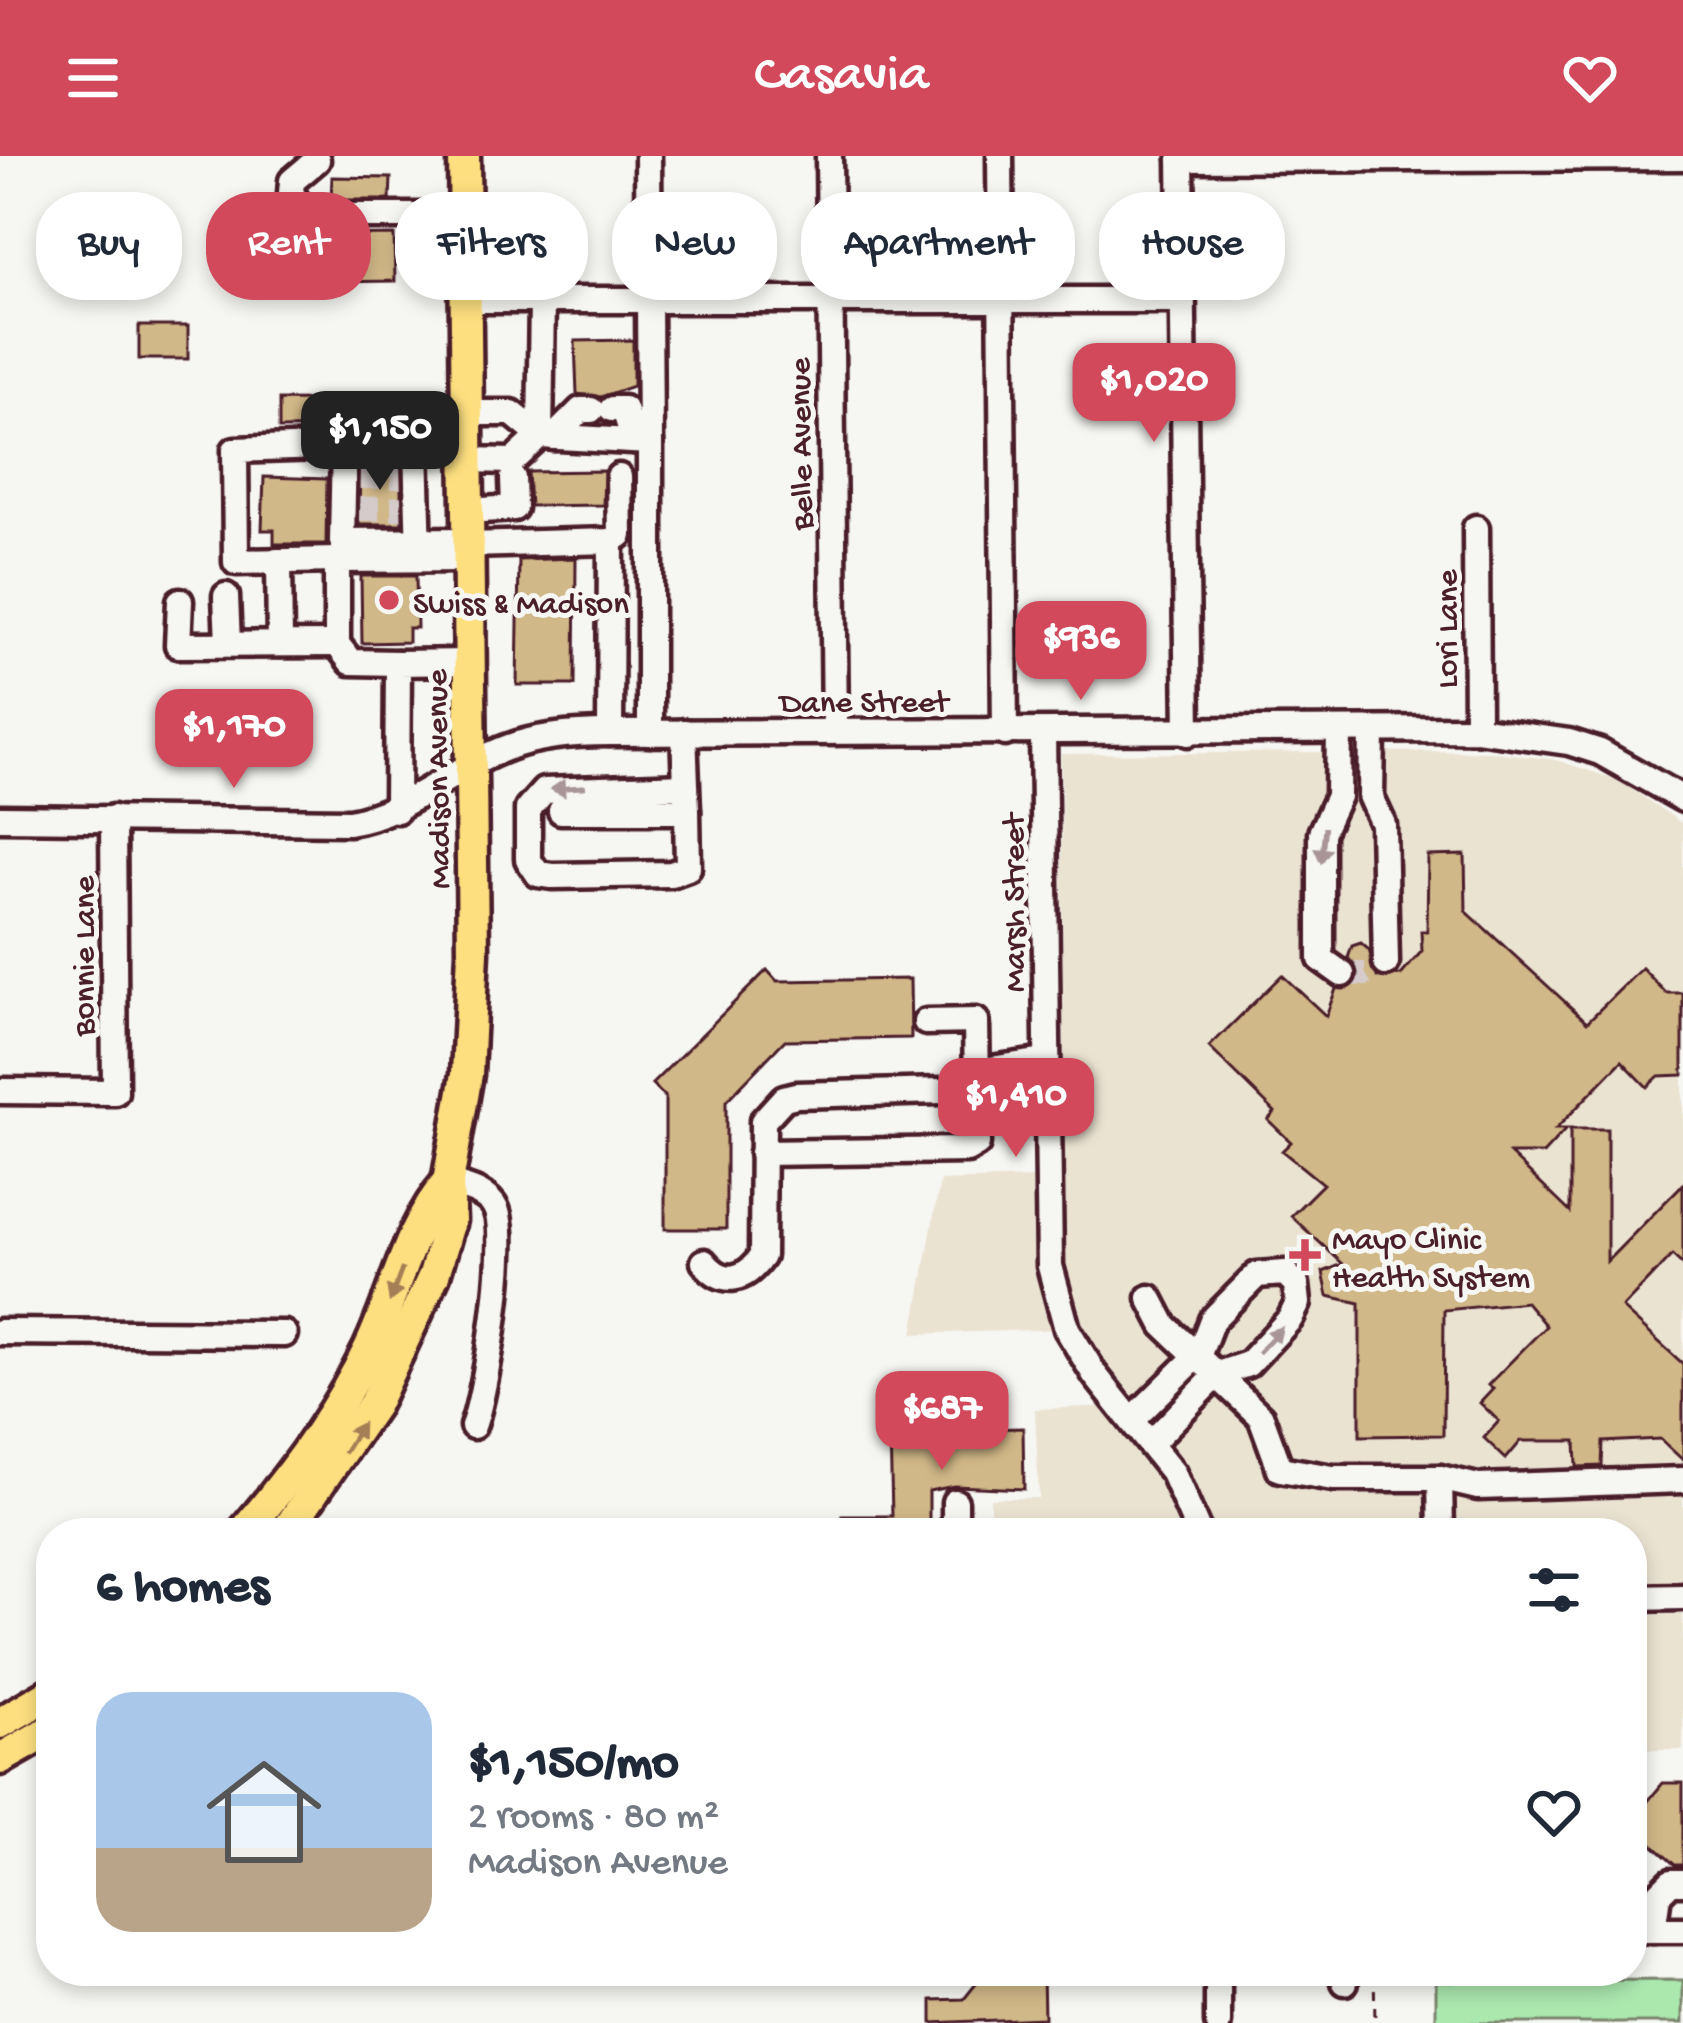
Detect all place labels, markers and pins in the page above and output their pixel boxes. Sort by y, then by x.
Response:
pin: $1,020 [1056,343,1252,445]
pin: $1,150 [282,391,478,493]
marker: Swiss & Madison [376,587,402,613]
place label: Swiss & Madison [413,587,629,625]
pin: $936 [1010,601,1152,703]
pin: $1,170 [136,689,332,791]
pin: $1,410 [918,1058,1114,1160]
place label: Mayo Clinic Health System [1332,1223,1530,1299]
marker: Mayo Clinic Health System [1289,1239,1321,1271]
pin: $687 [871,1371,1013,1473]

